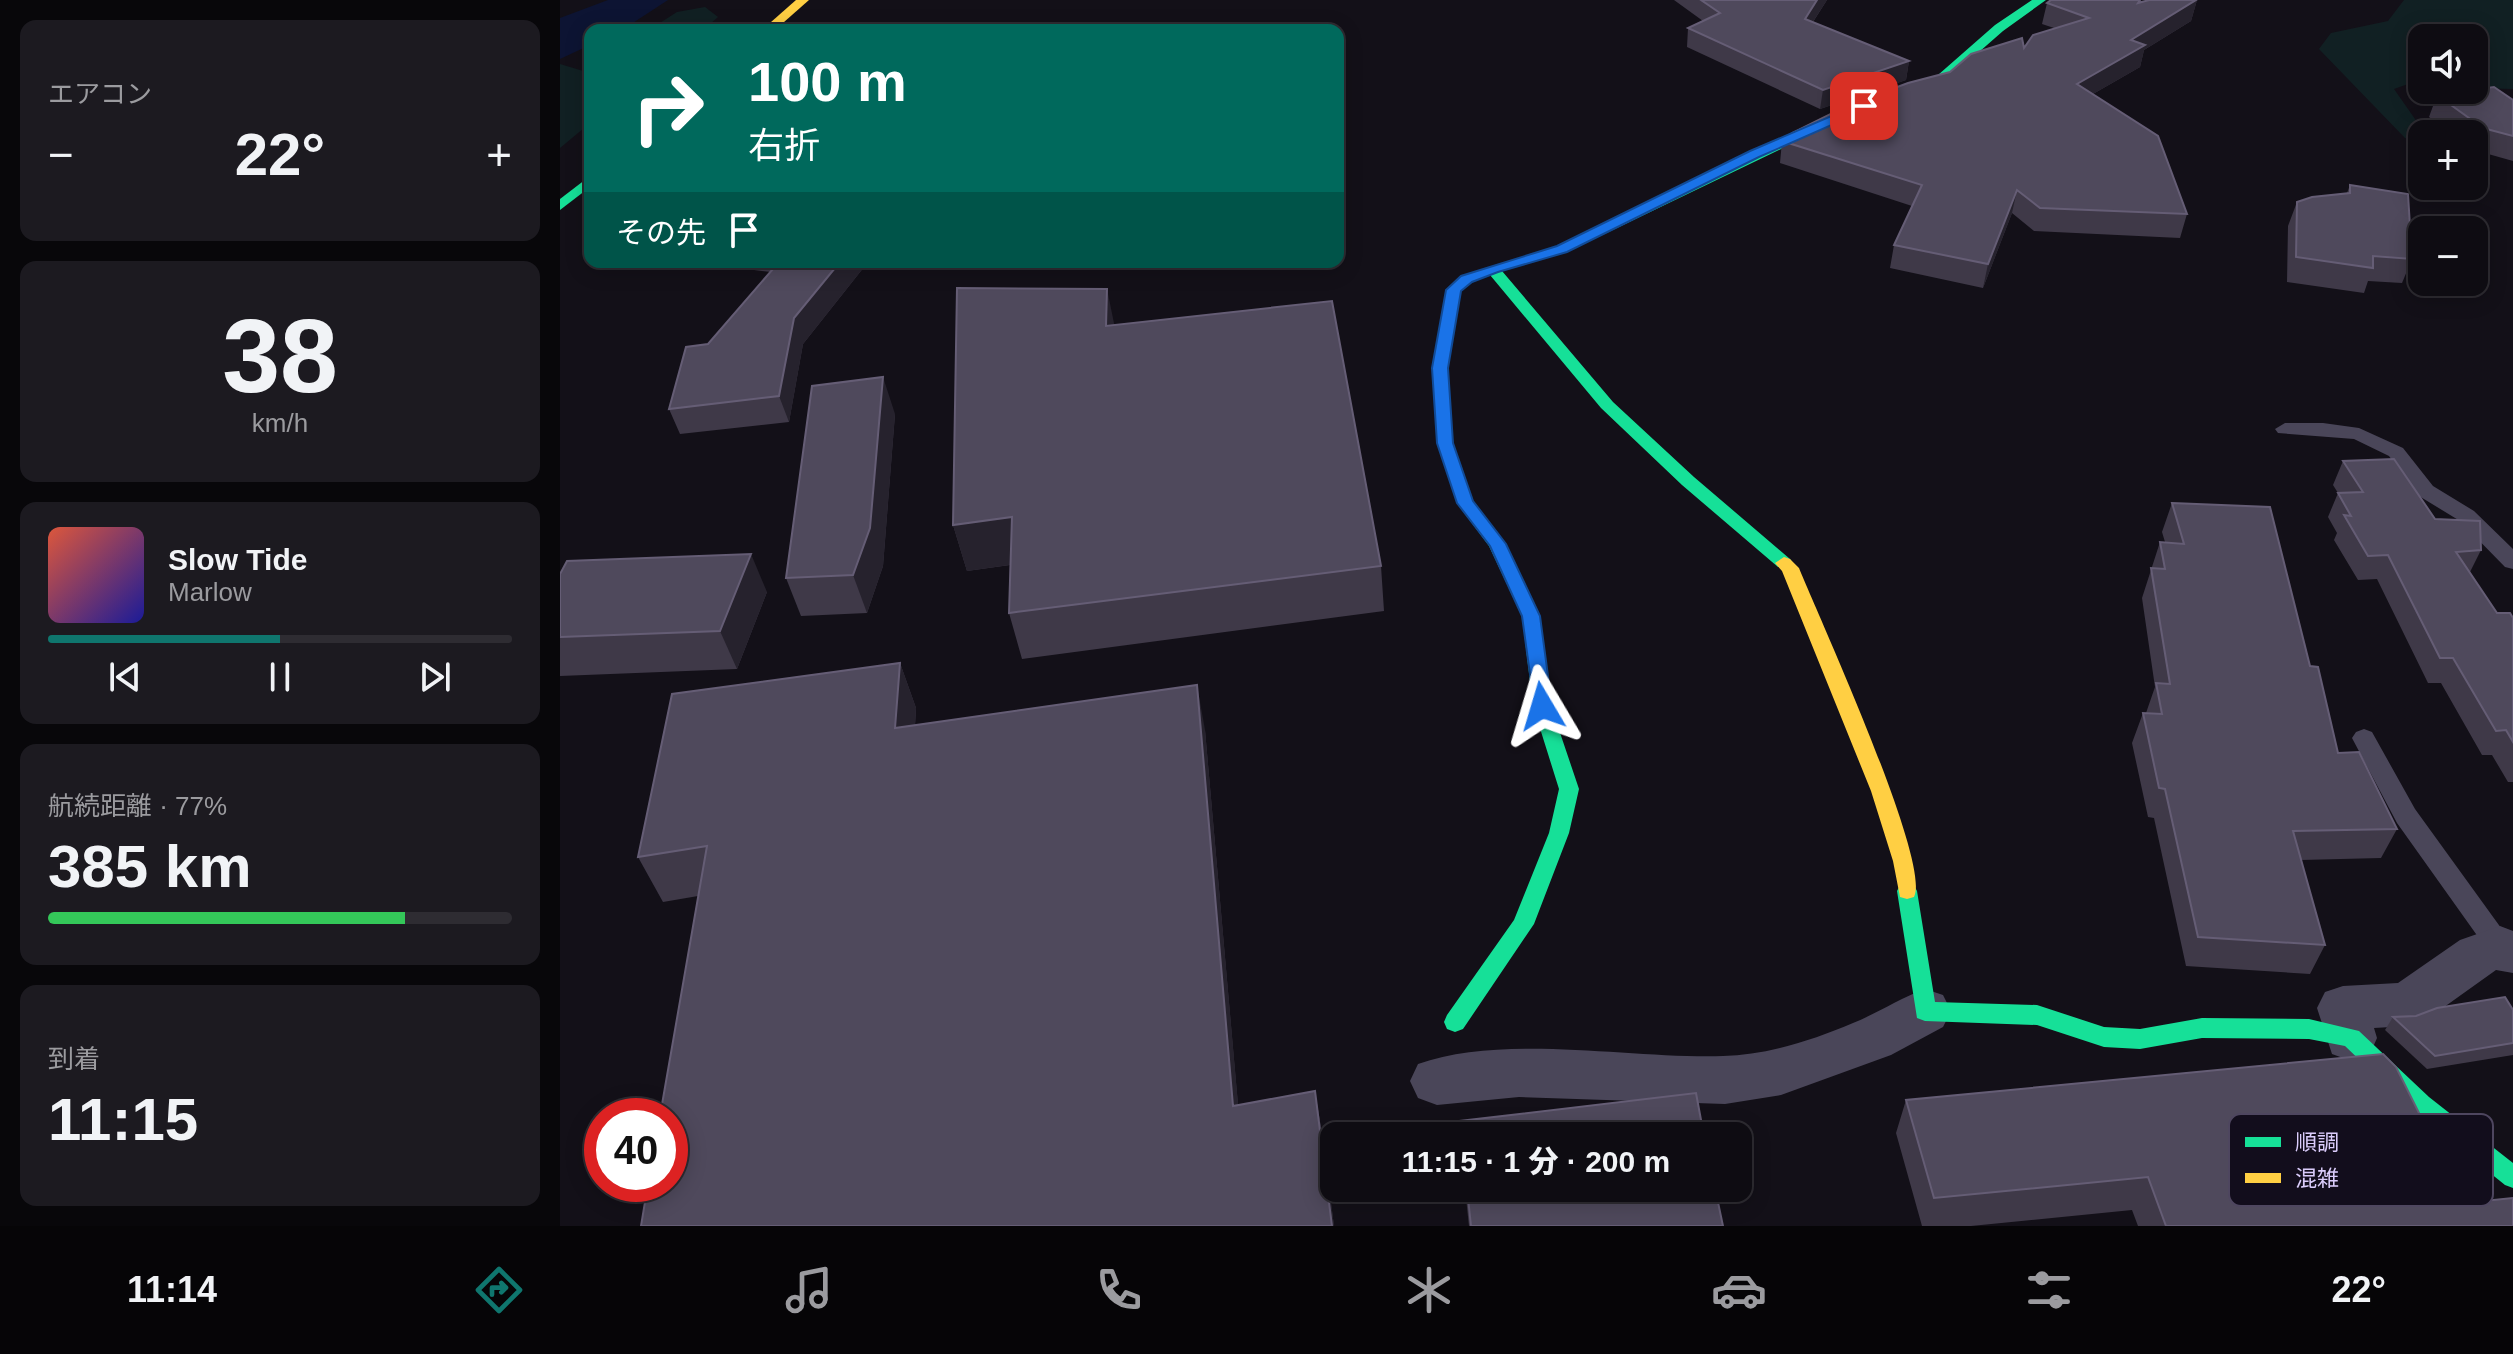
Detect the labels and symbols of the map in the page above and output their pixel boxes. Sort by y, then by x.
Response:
pin [1830,72,1898,140]
position arrow [1500,664,1584,748]
speed limit sign: 40 [584,1098,688,1202]
legend [2229,1114,2493,1206]
text: 順調 [2295,1130,2339,1155]
text: 混雑 [2295,1166,2339,1191]

